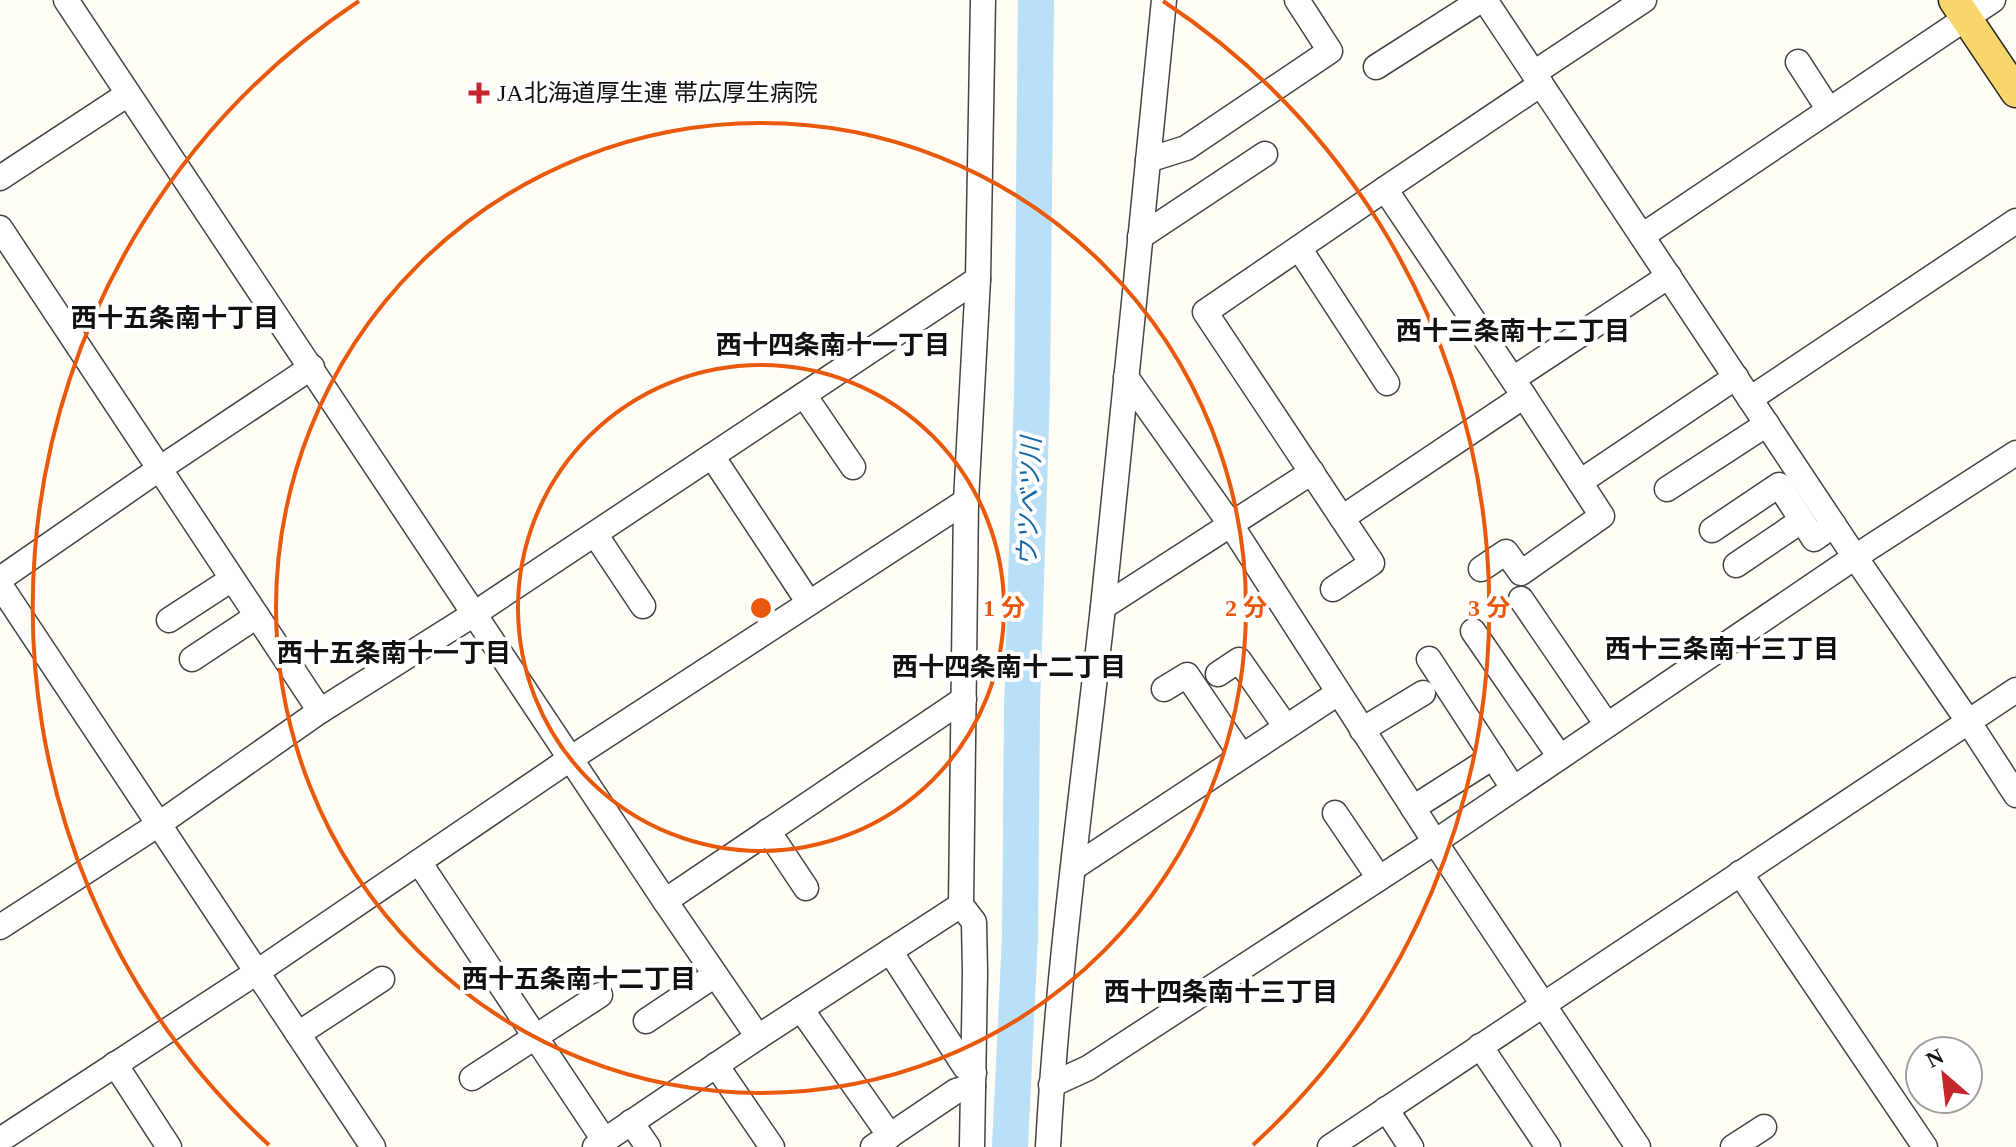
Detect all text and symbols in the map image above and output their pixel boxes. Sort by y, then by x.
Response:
place label: JA北海道厚生連 帯広厚生病院 [497,80,818,106]
marker: JA北海道厚生連 帯広厚生病院 [468,82,490,104]
district label: 西十五条南十丁目 [71,304,279,333]
district label: 西十三条南十二丁目 [1396,317,1630,346]
district label: 西十四条南十一丁目 [716,331,950,360]
water label: ウツベツ川 [1013,434,1046,567]
centre of rings [747,594,775,622]
text: 1 分 [983,595,1025,621]
text: 2 分 [1225,595,1267,621]
text: 3 分 [1468,595,1510,621]
district label: 西十三条南十三丁目 [1605,635,1839,664]
district label: 西十五条南十一丁目 [277,639,511,668]
district label: 西十四条南十二丁目 [892,653,1126,682]
district label: 西十五条南十二丁目 [462,965,696,994]
district label: 西十四条南十三丁目 [1104,978,1338,1007]
north arrow [1904,1035,1984,1115]
text: N [1922,1043,1948,1073]

